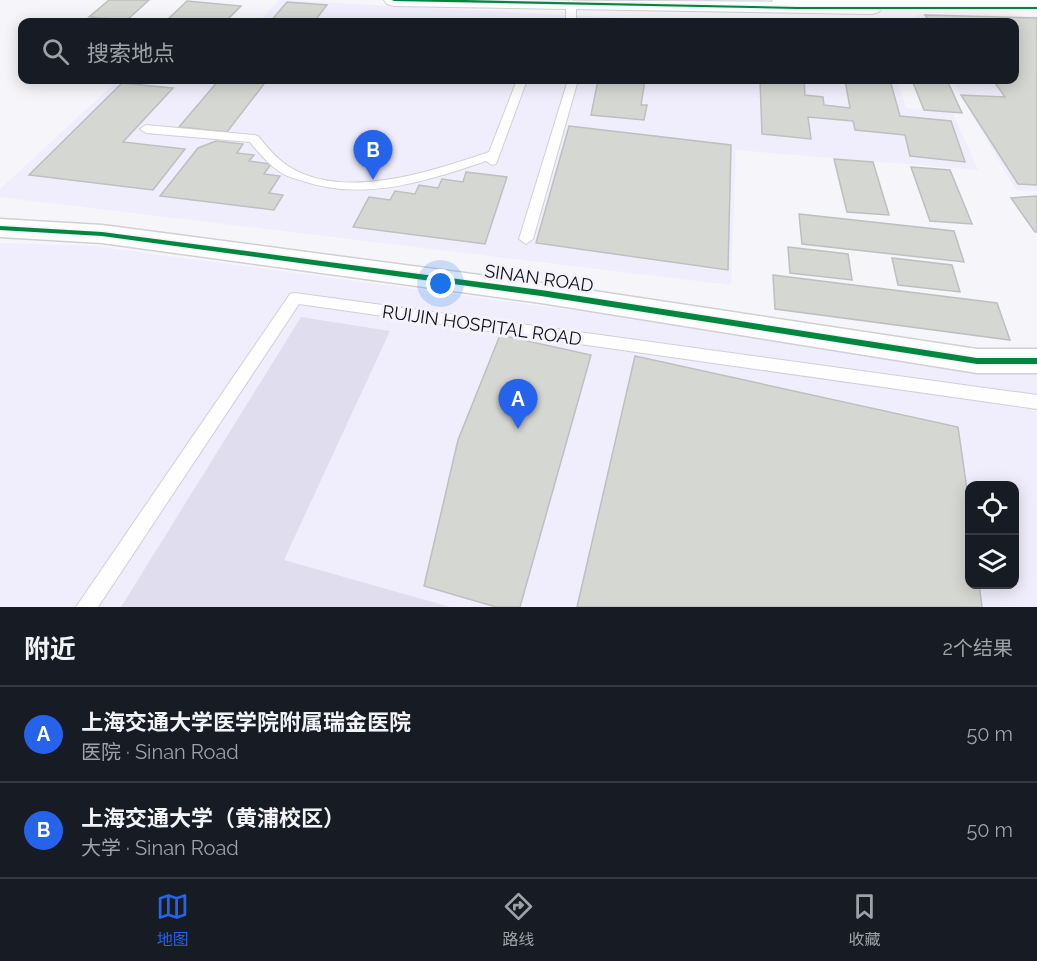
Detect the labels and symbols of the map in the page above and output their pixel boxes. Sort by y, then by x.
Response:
pin: B [354,130,392,180]
street label: SINAN ROAD [483,260,595,296]
your location [426,269,455,298]
street label: RUIJIN HOSPITAL ROAD [381,301,583,349]
pin: A [498,380,538,429]

